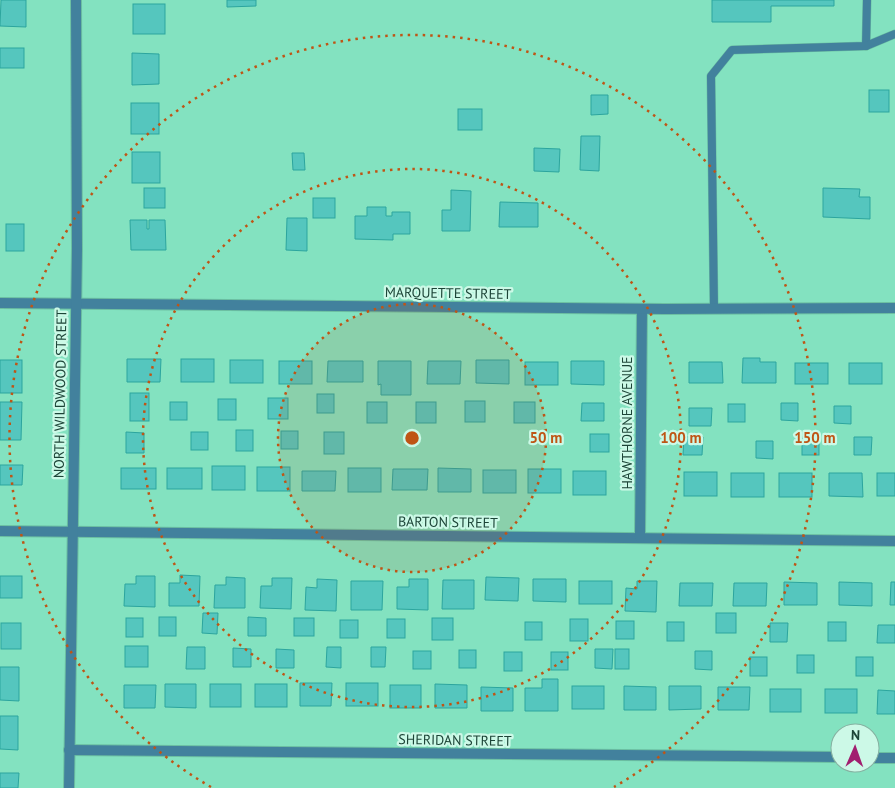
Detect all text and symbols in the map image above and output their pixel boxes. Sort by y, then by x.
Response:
street label: MARQUETTE STREET [385,283,512,303]
street label: NORTH WILDWOOD STREET [50,309,70,478]
street label: HAWTHORNE AVENUE [618,356,636,490]
text: 50 m [530,428,562,447]
text: 100 m [660,428,702,447]
text: 150 m [794,428,836,447]
centre of rings [403,429,421,447]
street label: BARTON STREET [398,512,498,532]
north arrow [830,723,880,773]
text: N [851,726,860,744]
street label: SHERIDAN STREET [398,730,512,750]

